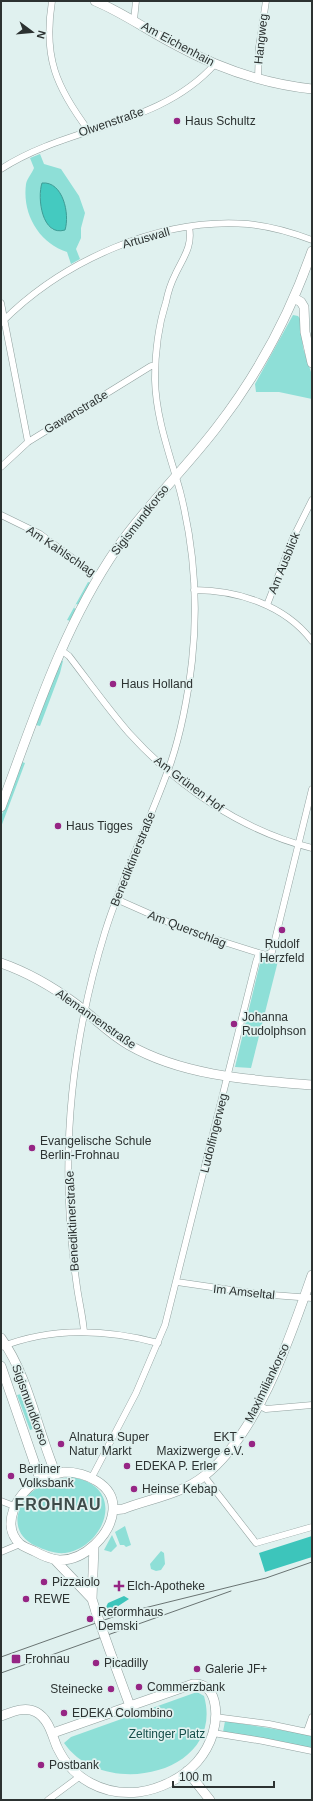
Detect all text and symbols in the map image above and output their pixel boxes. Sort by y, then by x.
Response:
north arrow [12,12,52,52]
street label: Hangweg [251,13,271,65]
street label: Am Eichenhain [139,19,217,69]
text: N [35,29,48,40]
street label: Olwenstraße [77,104,146,140]
place label: Haus Schultz [185,114,256,128]
marker: Haus Schultz [172,116,182,126]
street label: Artuswall [121,225,171,251]
street label: Gawanstraße [42,387,111,437]
street label: Sigismundkorso [108,482,172,558]
street label: Am Kahlschlag [24,523,98,579]
street label: Am Ausblick [265,529,303,596]
place label: Haus Holland [121,677,193,691]
marker: Haus Holland [108,679,118,689]
street label: Am Grünen Hof [151,753,227,815]
street label: Benediktinerstraße [108,809,158,908]
place label: Haus Tigges [66,819,133,833]
marker: Haus Tigges [53,821,63,831]
street label: Am Querschlag [146,908,228,950]
marker: Rudolf Herzfeld [277,925,287,935]
place label: Rudolf Herzfeld [260,937,304,965]
street label: Alemannenstraße [53,986,139,1052]
place label: Johanna Rudolphson [242,1010,306,1038]
marker: Johanna Rudolphson [229,1019,239,1029]
street label: Ludolfingerweg [197,1092,231,1174]
place label: Evangelische Schule Berlin-Frohnau [40,1134,152,1162]
marker: Evangelische Schule Berlin-Frohnau [27,1143,37,1153]
street label: Benediktinerstraße [62,1170,82,1272]
street label: Im Amseltal [212,1282,276,1302]
street label: Maximiliankorso [242,1341,292,1425]
street label: Sigismundkorso [9,1362,51,1448]
place label: Alnatura Super Natur Markt [69,1430,149,1458]
place label: EKT - Maxizwerge e.V. [156,1430,244,1458]
marker: Alnatura Super Natur Markt [56,1439,66,1449]
marker: EKT - Maxizwerge e.V. [247,1439,257,1449]
place label: EDEKA P. Erler [135,1459,217,1473]
marker: EDEKA P. Erler [122,1461,132,1471]
place label: Berliner Volksbank [19,1462,75,1490]
marker: Berliner Volksbank [6,1471,16,1481]
place label: Heinse Kebap [142,1482,218,1496]
marker: Heinse Kebap [129,1484,139,1494]
district label: FROHNAU [15,1496,102,1513]
place label: Pizzaiolo [52,1575,100,1589]
marker: Pizzaiolo [39,1577,49,1587]
place label: Elch-Apotheke [127,1579,205,1593]
marker: Elch-Apotheke [114,1581,124,1591]
place label: REWE [34,1592,70,1606]
marker: REWE [21,1594,31,1604]
place label: Reformhaus Demski [98,1605,163,1633]
marker: Reformhaus Demski [85,1614,95,1624]
place label: Frohnau [25,1652,70,1666]
marker: Frohnau [10,1653,22,1665]
place label: Picadilly [104,1656,148,1670]
marker: Picadilly [91,1658,101,1668]
place label: Galerie JF+ [205,1662,267,1676]
marker: Galerie JF+ [192,1664,202,1674]
place label: Commerzbank [147,1680,226,1694]
place label: Steinecke [50,1682,103,1696]
marker: Commerzbank [134,1682,144,1692]
marker: Steinecke [106,1684,116,1694]
place label: EDEKA Colombino [72,1706,173,1720]
marker: EDEKA Colombino [59,1708,69,1718]
park label: Zeltinger Platz [129,1727,205,1741]
place label: Postbank [49,1758,100,1772]
marker: Postbank [36,1760,46,1770]
scale bar [173,1763,274,1789]
text: 100 m [179,1770,212,1784]

